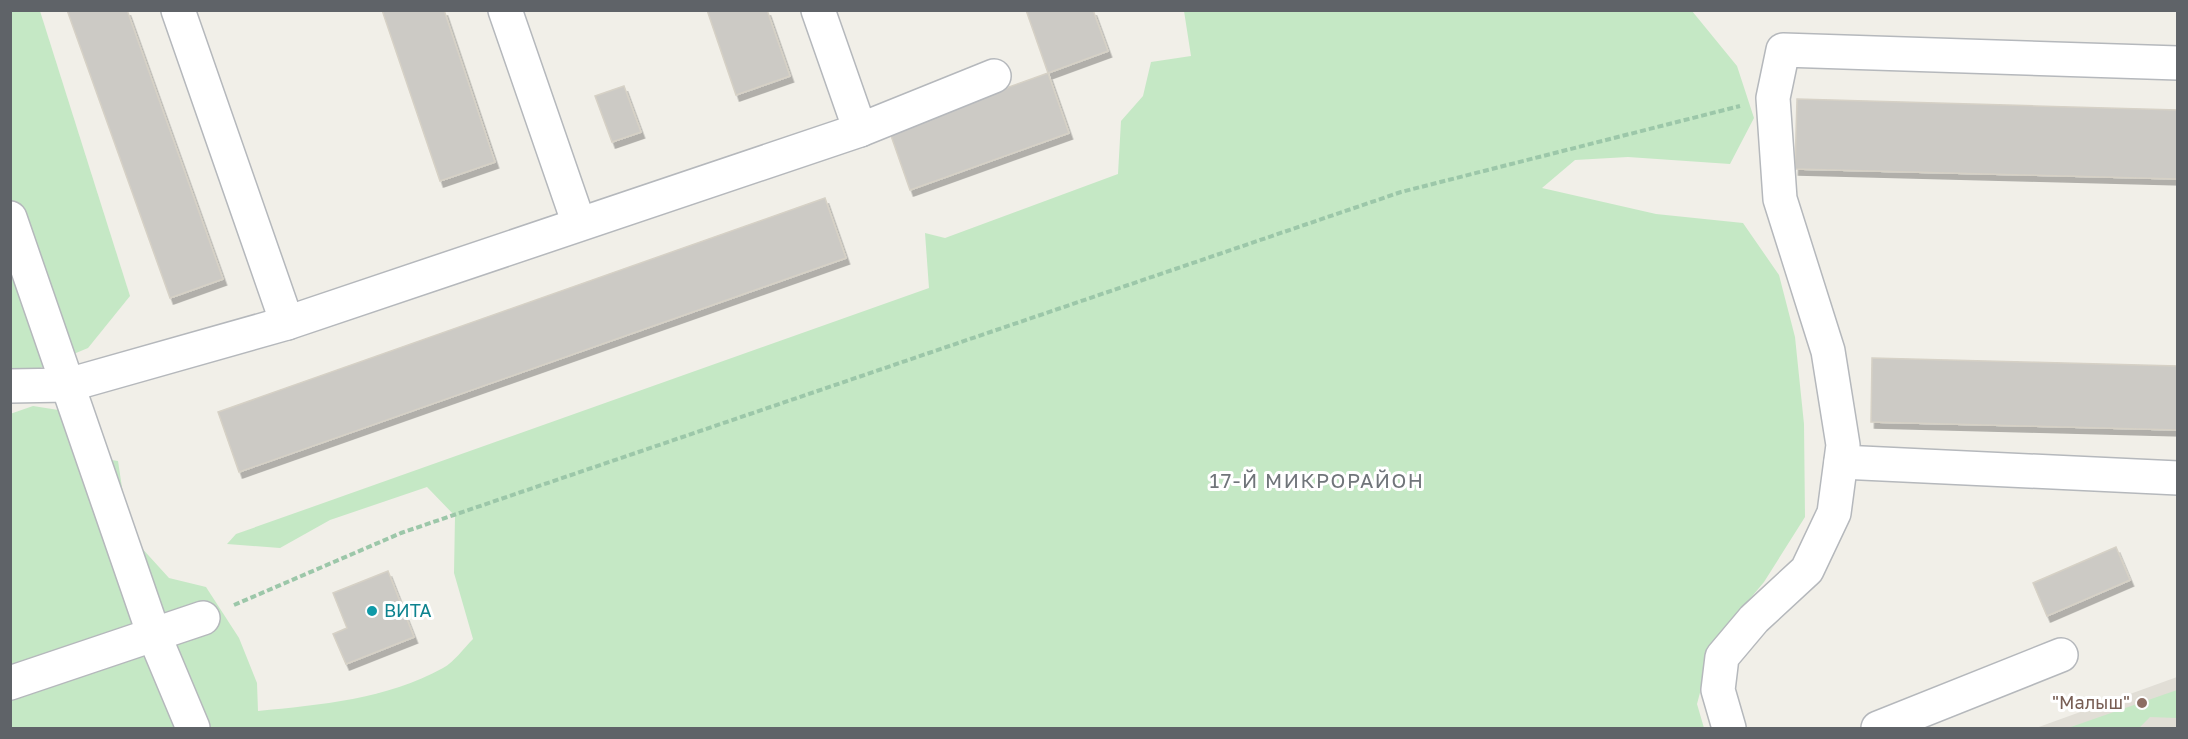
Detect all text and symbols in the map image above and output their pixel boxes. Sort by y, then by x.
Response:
district label: 17-Й МИКРОРАЙОН [1210,468,1425,492]
place label: ВИТА [384,599,432,621]
marker: ВИТА [365,604,379,618]
place label: "Малыш" [2052,691,2130,713]
marker: "Малыш" [2135,696,2149,710]

